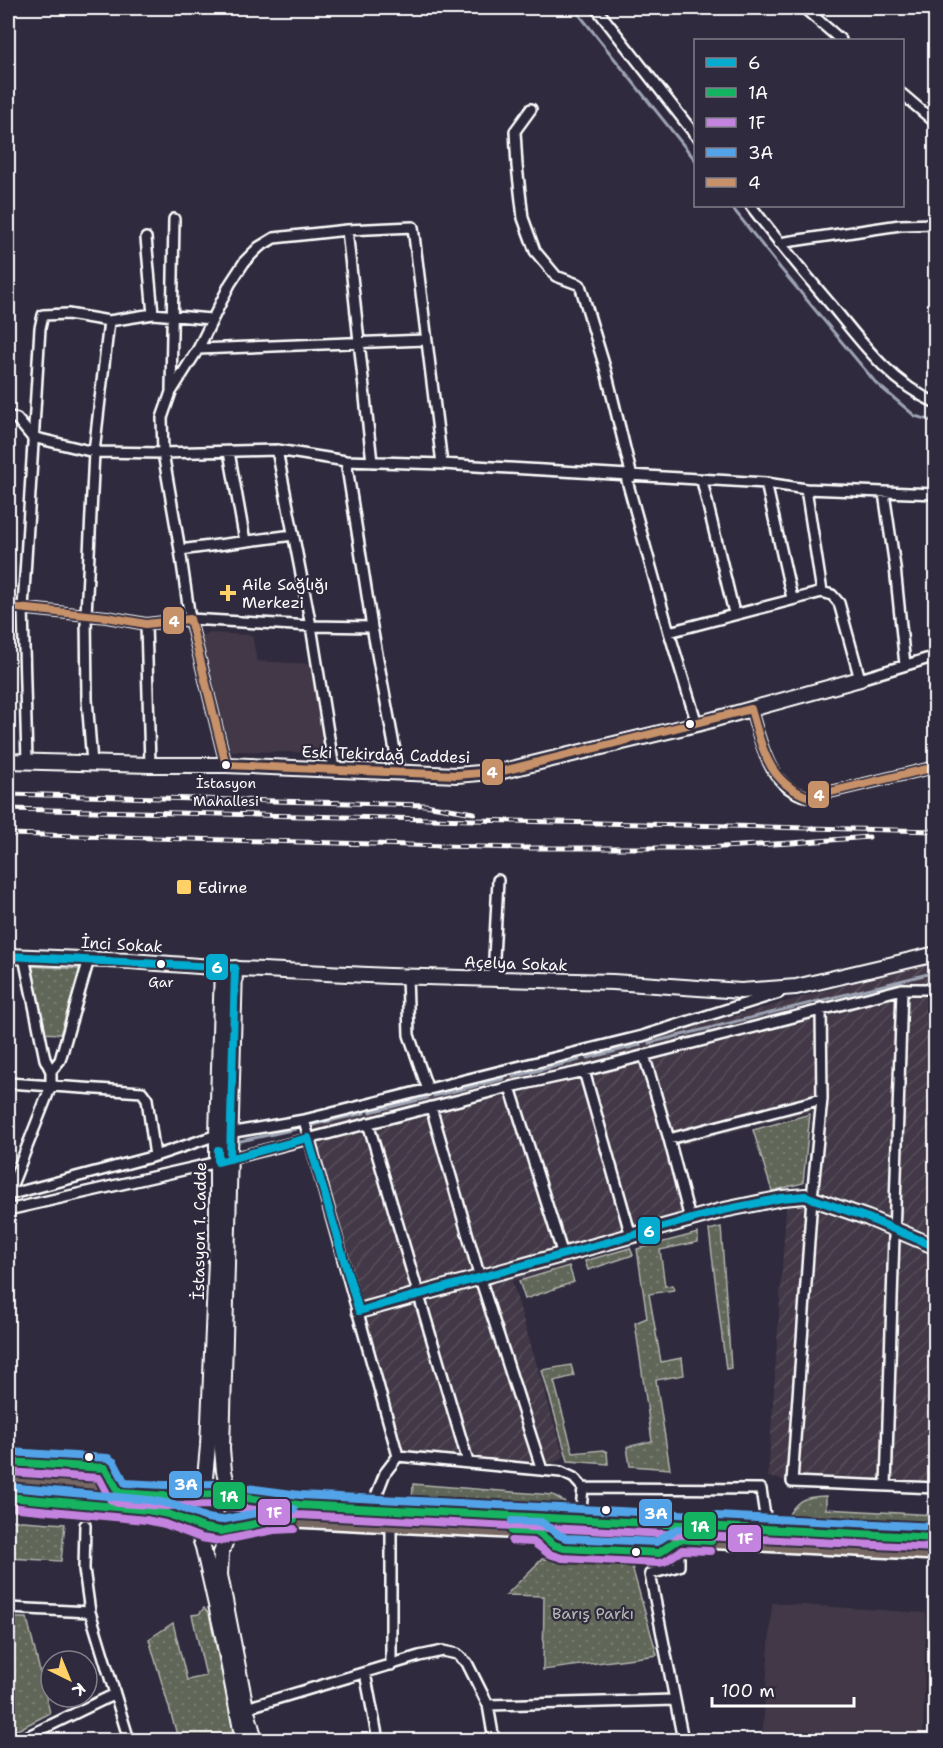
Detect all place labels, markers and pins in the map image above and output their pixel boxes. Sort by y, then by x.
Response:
place label: Aile Sağlığı Merkezi [242,574,329,613]
marker: Aile Sağlığı Merkezi [219,584,237,602]
unlabelled marker [684,718,696,730]
marker: İstasyon Mahallesi [220,759,232,771]
place label: İstasyon Mahallesi [193,774,259,810]
place label: Edirne [198,877,248,898]
marker: Edirne [175,878,193,896]
marker: Gar [155,958,167,970]
place label: Gar [148,973,174,991]
unlabelled marker [83,1451,95,1463]
unlabelled marker [600,1504,612,1516]
unlabelled marker [630,1546,642,1558]

